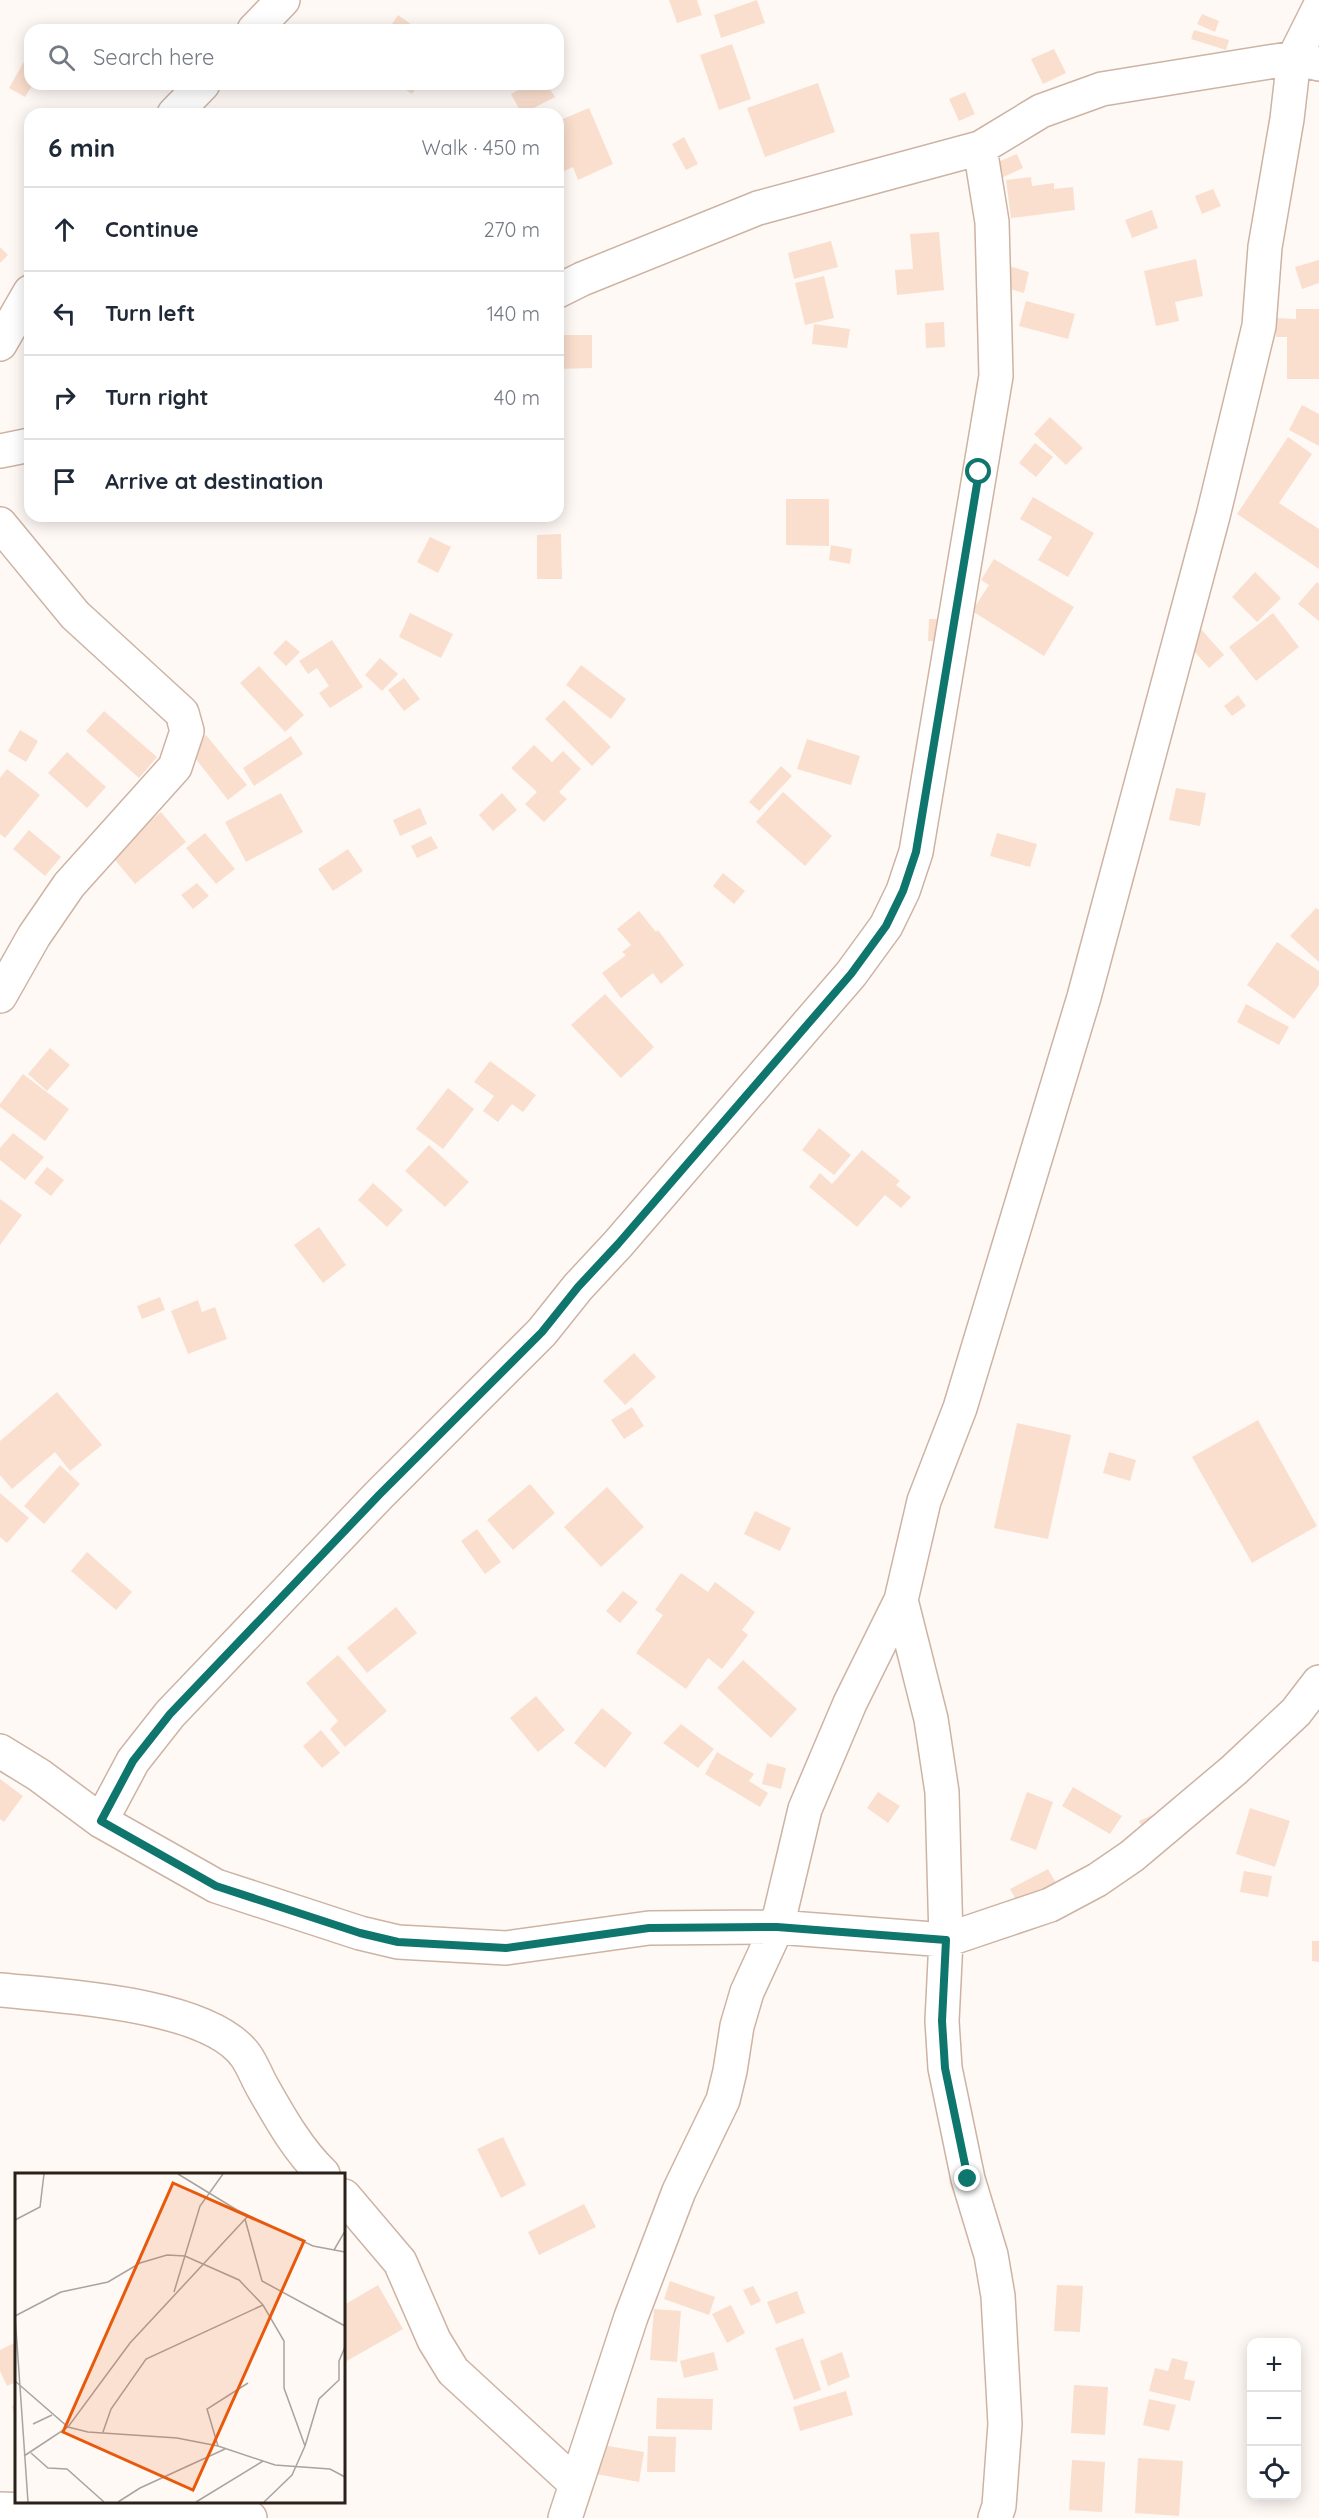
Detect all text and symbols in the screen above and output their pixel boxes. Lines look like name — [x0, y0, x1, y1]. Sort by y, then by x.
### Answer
search box — [24, 24, 564, 90]
icon: search — [45, 41, 78, 74]
text: Search here — [93, 43, 214, 71]
text: 6 min — [48, 131, 115, 164]
text: Walk · 450 m — [421, 135, 540, 160]
icon: ahead — [48, 213, 81, 246]
text: Continue — [105, 215, 199, 243]
text: 270 m — [483, 217, 540, 242]
icon: left — [48, 297, 81, 330]
text: Turn left — [105, 299, 195, 327]
text: 140 m — [487, 301, 540, 326]
icon: right — [48, 381, 81, 414]
text: Turn right — [105, 383, 209, 411]
text: 40 m — [494, 385, 540, 410]
route start — [965, 458, 991, 484]
icon: arrive — [48, 465, 81, 498]
text: Arrive at destination — [105, 467, 323, 495]
route end — [954, 2165, 980, 2191]
inset map — [15, 2173, 345, 2503]
map controls — [1247, 2338, 1301, 2500]
button: + — [1247, 2338, 1301, 2392]
button: − — [1247, 2392, 1301, 2446]
button: locate — [1247, 2446, 1301, 2500]

